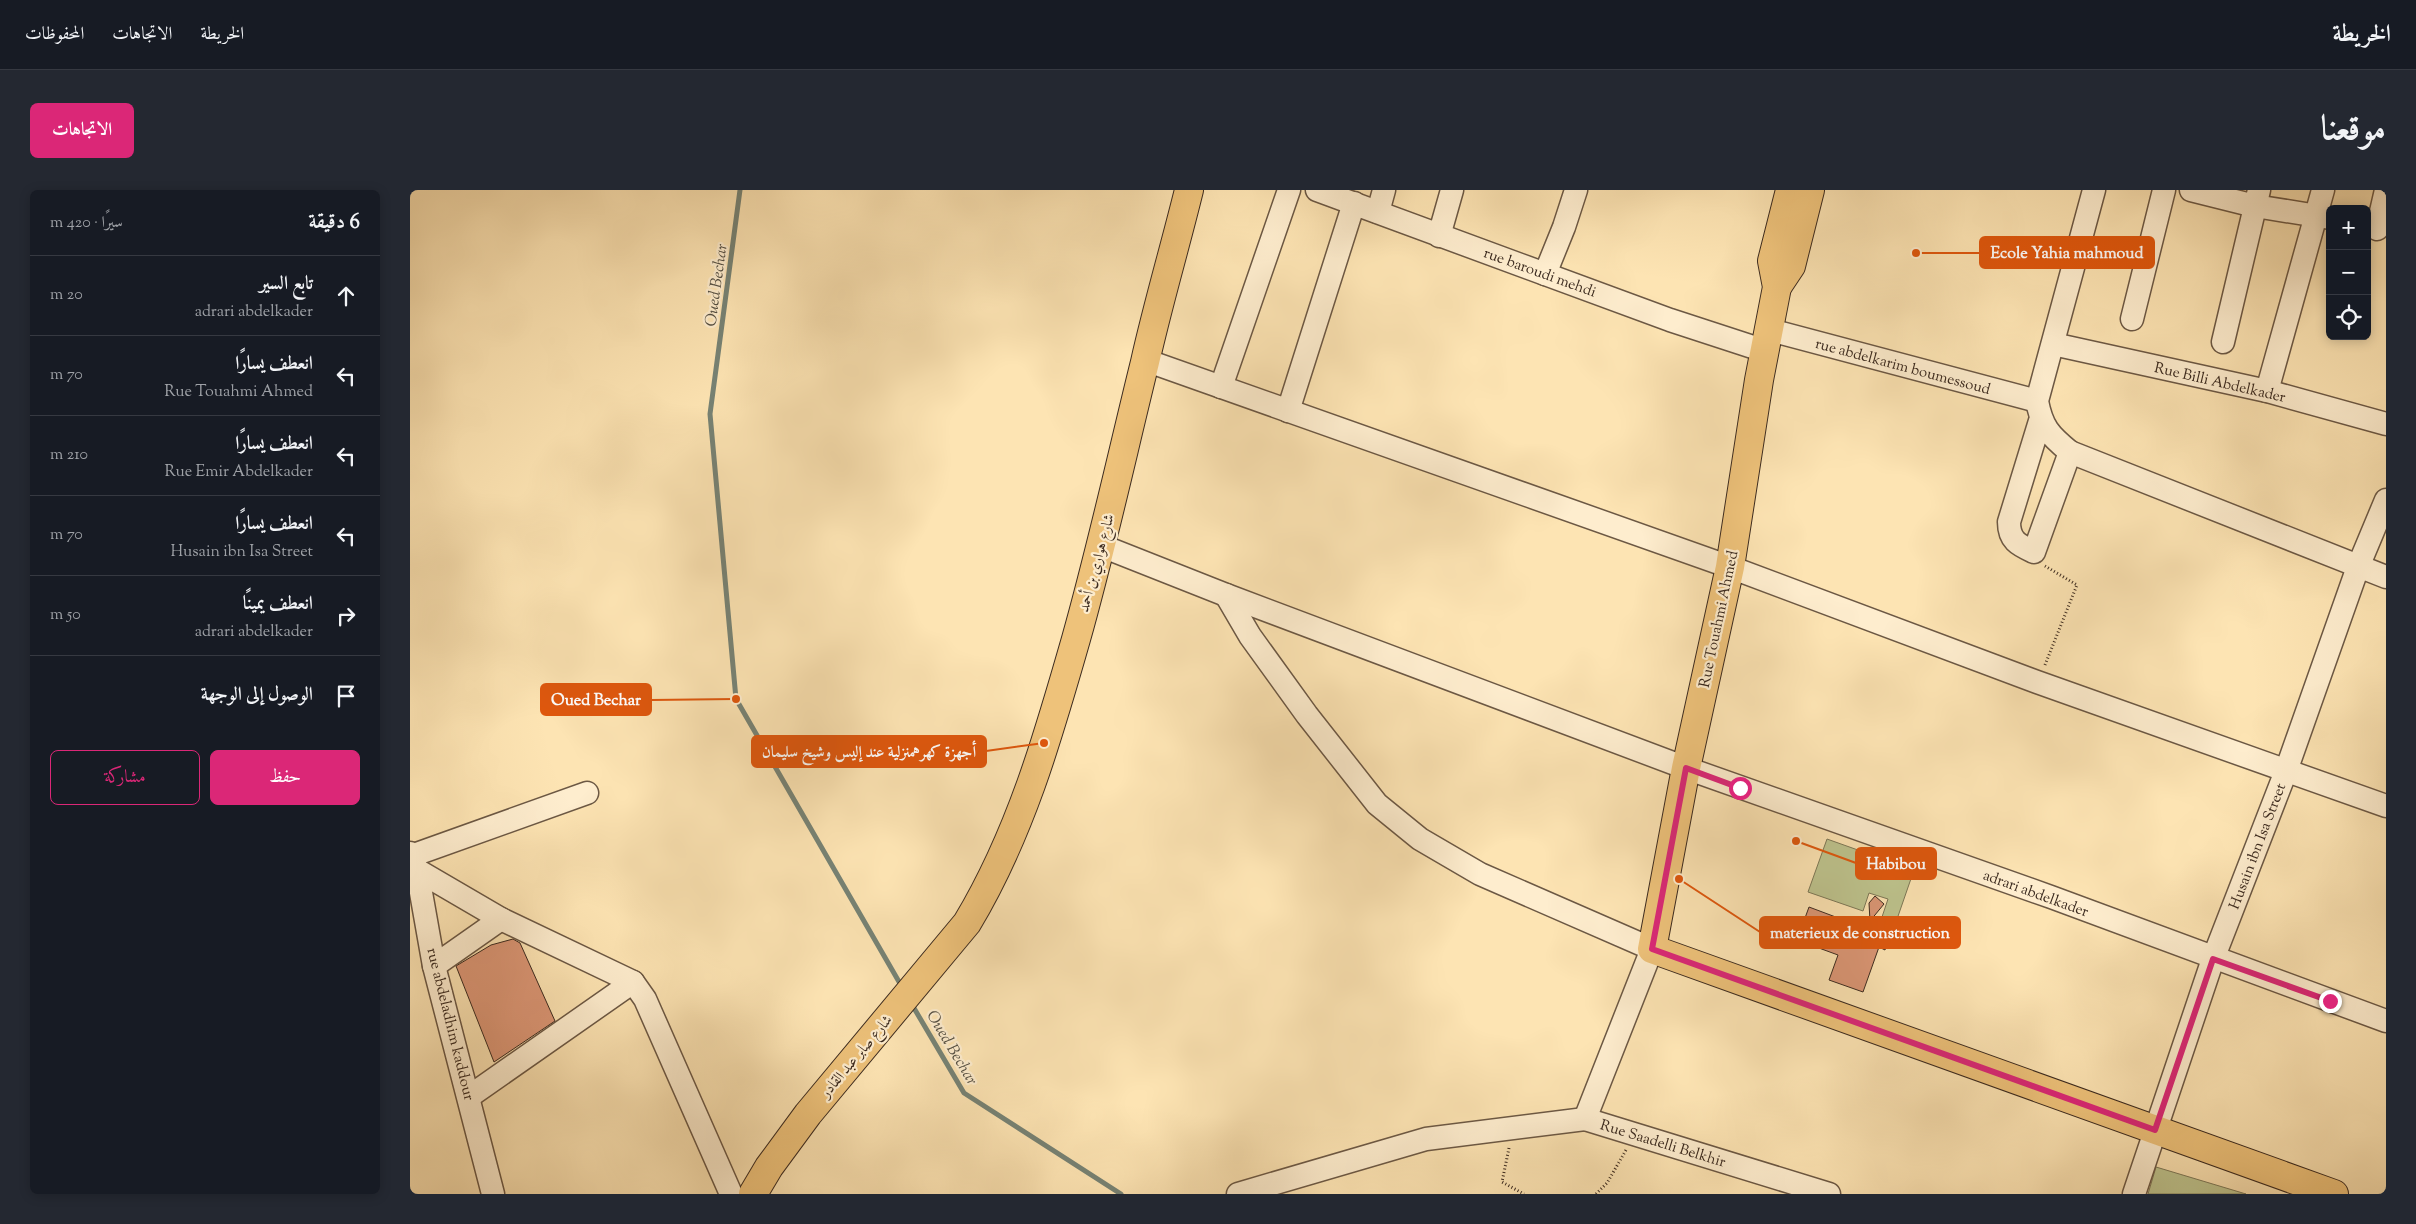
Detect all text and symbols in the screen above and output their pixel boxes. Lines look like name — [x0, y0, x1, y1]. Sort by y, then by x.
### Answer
text: الخريطة — [2333, 18, 2391, 52]
text: المحفوظات — [25, 22, 84, 48]
text: الاتجاهات — [112, 22, 172, 48]
text: الخريطة — [200, 22, 244, 48]
button: الاتجاهات — [30, 103, 134, 158]
text: موقعنا — [2321, 105, 2386, 156]
map controls — [2326, 205, 2371, 340]
button: + — [2326, 205, 2371, 250]
text: 6 دقيقة — [308, 208, 360, 238]
text: سيرًا · 420 m — [50, 212, 123, 235]
callout: Ecole Yahia mahmoud — [1980, 237, 2154, 268]
water label: Oued Bechar — [700, 242, 735, 328]
street label: rue baroudi mehdi — [1480, 243, 1599, 304]
text: Ecole Yahia mahmoud — [1990, 243, 2145, 266]
button: − — [2326, 250, 2371, 295]
text: تابع السير — [259, 271, 313, 298]
icon: ahead — [332, 282, 360, 310]
text: 20 m — [50, 284, 83, 307]
button: locate — [2326, 295, 2371, 340]
text: adrari abdelkader — [195, 301, 313, 324]
street label: rue abdelkarim boumessoud — [1813, 334, 1993, 401]
text: انعطف يسارًا — [235, 351, 313, 378]
street label: Rue Billi Abdelkader — [2152, 358, 2288, 409]
icon: left — [332, 362, 360, 390]
text: 70 m — [50, 364, 83, 387]
text: Rue Touahmi Ahmed — [164, 381, 313, 404]
text: انعطف يسارًا — [235, 431, 313, 458]
icon: left — [332, 442, 360, 470]
text: 210 m — [50, 444, 88, 467]
text: Rue Emir Abdelkader — [164, 461, 313, 484]
text: انعطف يسارًا — [235, 511, 313, 538]
street label: شارع هواري بن أحمد — [1072, 511, 1122, 615]
icon: left — [332, 522, 360, 550]
text: 70 m — [50, 524, 83, 547]
text: Husain ibn Isa Street — [170, 541, 313, 564]
street label: Rue Touahmi Ahmed — [1695, 548, 1744, 690]
text: انعطف يمينًا — [243, 591, 313, 618]
icon: right — [332, 602, 360, 630]
text: 50 m — [50, 604, 81, 627]
text: adrari abdelkader — [195, 621, 313, 644]
text: الوصول إلى الوجهة — [201, 682, 313, 709]
icon: arrive — [332, 682, 360, 710]
callout: Oued Bechar — [541, 684, 651, 715]
text: Oued Bechar — [551, 690, 642, 713]
callout: أجهزة كهرهمنزلية عند إليس وشيخ سليمان — [752, 736, 986, 767]
text: أجهزة كهرهمنزلية عند إليس وشيخ سليمان — [762, 740, 977, 766]
button: مشاركة — [50, 750, 200, 805]
button: حفظ — [210, 750, 360, 805]
route start — [1729, 777, 1752, 800]
street label: Husain ibn Isa Street — [2225, 780, 2292, 913]
callout: Habibou — [1856, 848, 1936, 879]
text: Habibou — [1866, 854, 1927, 877]
street label: adrari abdelkader — [1980, 866, 2091, 923]
callout: materieux de construction — [1760, 917, 1960, 948]
text: materieux de construction — [1770, 923, 1951, 946]
street label: rue abdeladhim kaddour — [420, 946, 479, 1103]
route end — [2319, 990, 2342, 1013]
water label: Oued Bechar — [920, 1007, 982, 1090]
street label: شارع صابر عبد القادر — [815, 1011, 899, 1105]
street label: Rue Saadelli Belkhir — [1597, 1115, 1728, 1174]

